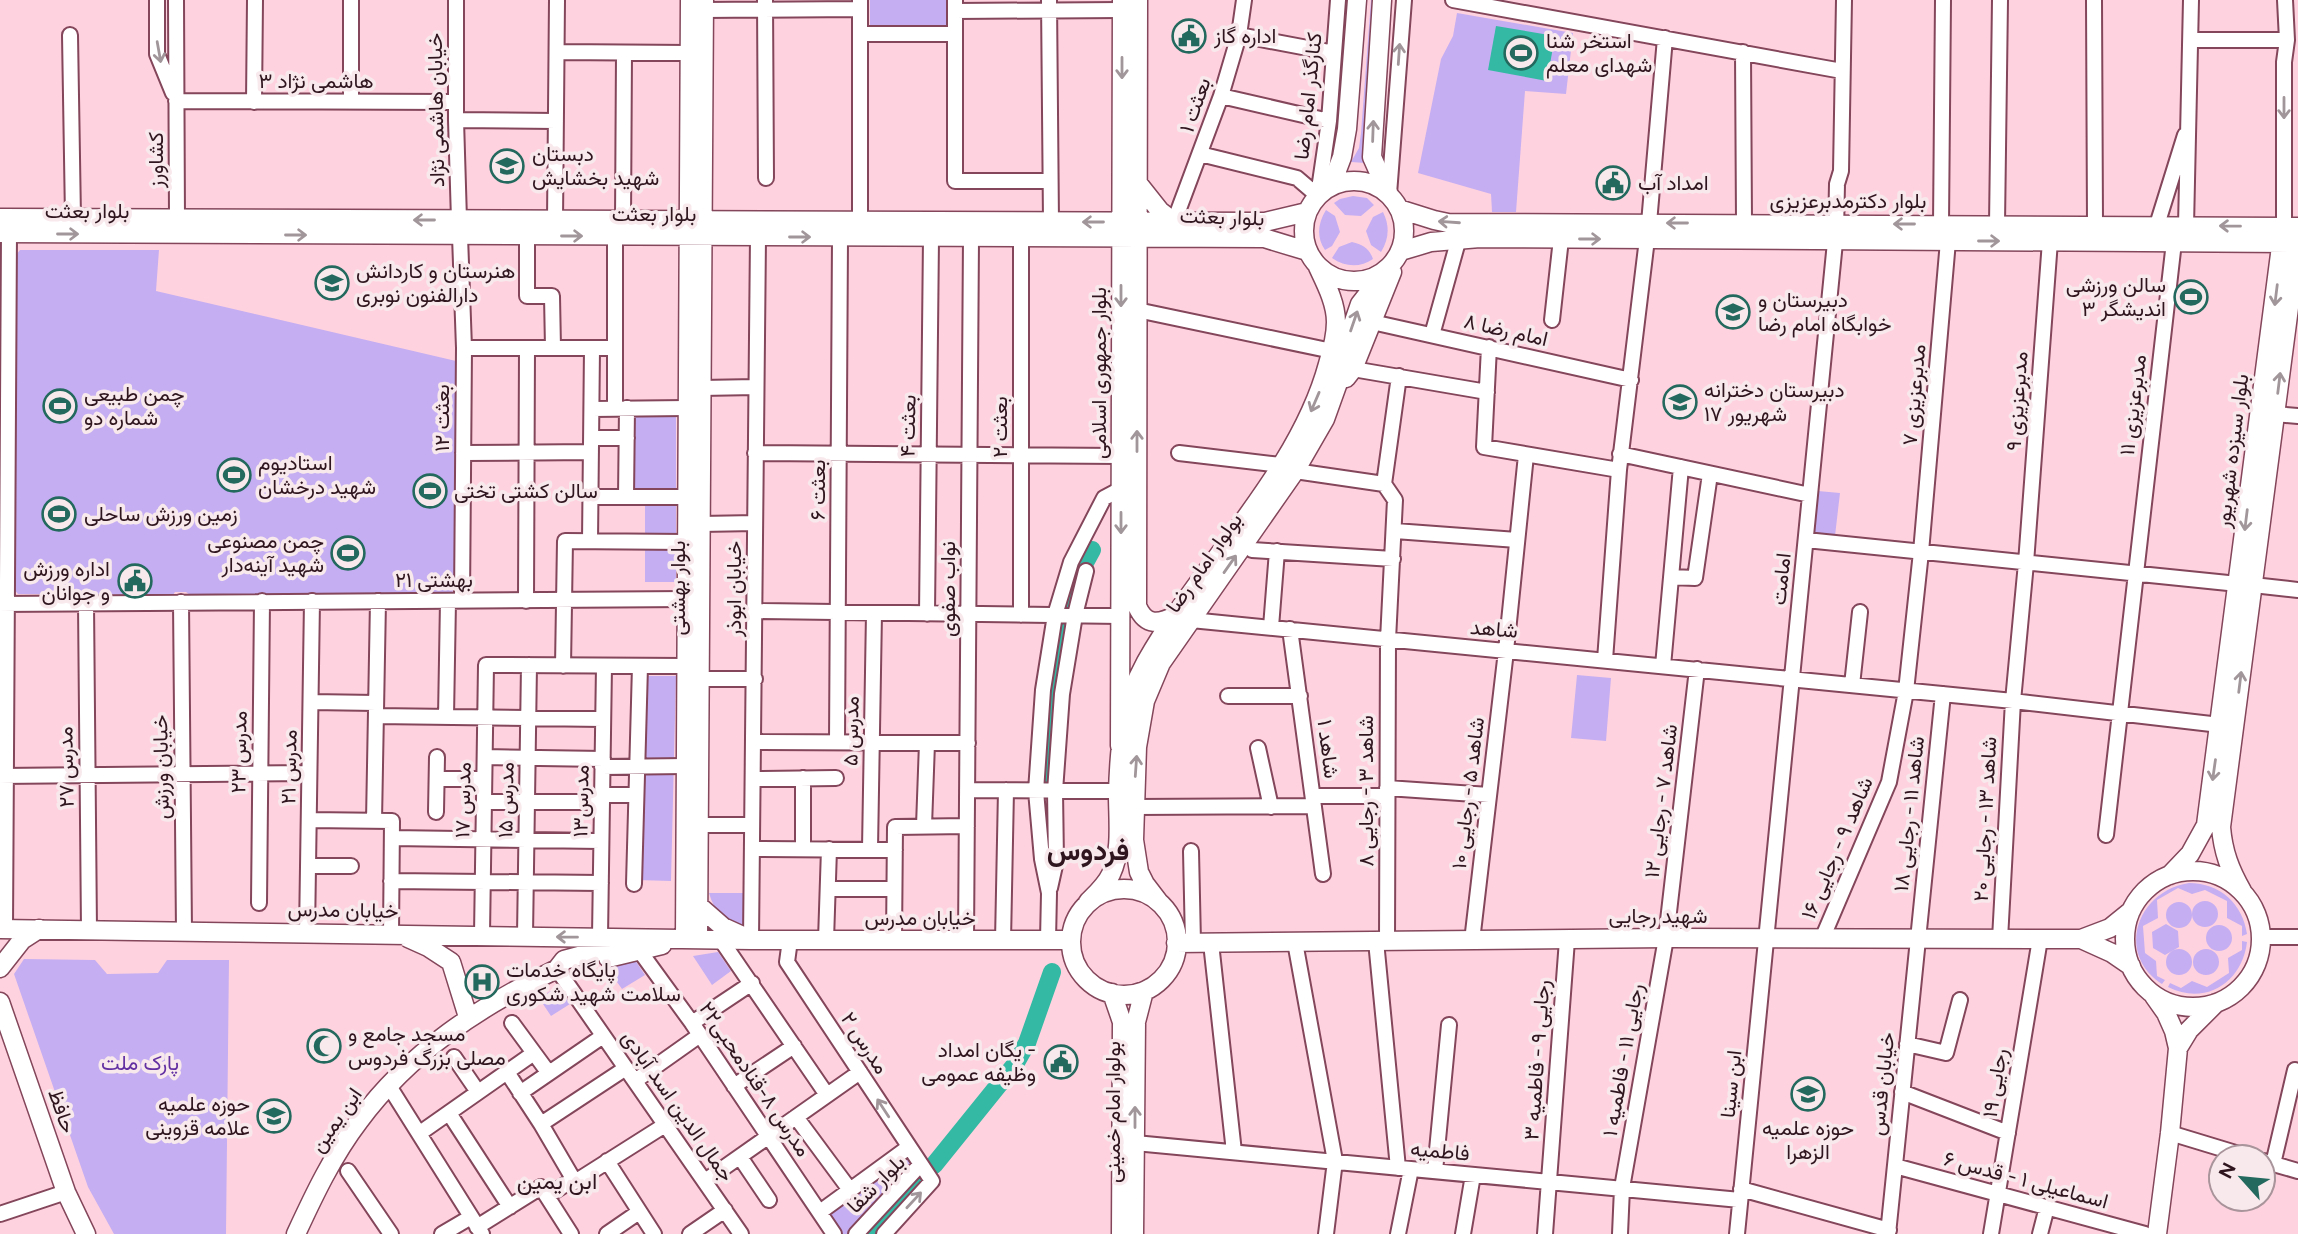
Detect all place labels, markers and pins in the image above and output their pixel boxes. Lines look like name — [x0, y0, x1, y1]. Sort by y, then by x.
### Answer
public building icon: اداره گاز — [1170, 17, 1208, 55]
place label: اداره گاز — [1213, 23, 1276, 49]
place label: استخر شنا شهدای معلم — [1546, 28, 1652, 79]
sports icon: استخر شنا شهدای معلم — [1502, 34, 1540, 72]
place label: دبستان شهید بخشایش — [532, 141, 659, 191]
school or university icon: دبستان شهید بخشایش — [488, 147, 526, 185]
public building icon: امداد آب — [1594, 164, 1632, 202]
place label: امداد آب — [1638, 170, 1709, 195]
place label: هنرستان و کاردانش دارالفنون نوبری — [356, 258, 515, 308]
school or university icon: هنرستان و کاردانش دارالفنون نوبری — [313, 264, 351, 302]
place label: سالن ورزشی اندیشگر ۳ — [2066, 272, 2166, 322]
sports icon: سالن ورزشی اندیشگر ۳ — [2172, 278, 2210, 316]
place label: دبیرستان و خوابگاه امام رضا — [1758, 287, 1892, 338]
school or university icon: دبیرستان و خوابگاه امام رضا — [1714, 293, 1752, 331]
place label: دبیرستان دخترانه ۱۷ شهریور — [1704, 377, 1845, 427]
place label: چمن طبیعی شماره دو — [84, 381, 185, 431]
school or university icon: دبیرستان دخترانه ۱۷ شهریور — [1661, 383, 1699, 421]
sports icon: چمن طبیعی شماره دو — [41, 387, 79, 425]
place label: استادیوم شهید درخشان — [258, 450, 376, 500]
sports icon: استادیوم شهید درخشان — [215, 456, 253, 494]
sports icon: سالن کشتی تختی — [411, 472, 449, 510]
place label: سالن کشتی تختی — [454, 478, 598, 503]
sports icon: زمین ورزش ساحلی — [40, 495, 78, 533]
place label: زمین ورزش ساحلی — [84, 501, 238, 527]
place label: چمن مصنوعی شهید آینه‌دار — [207, 528, 324, 578]
sports icon: چمن مصنوعی شهید آینه‌دار — [329, 534, 367, 572]
place label: اداره ورزش و جوانان — [23, 556, 110, 606]
public building icon: اداره ورزش و جوانان — [116, 562, 154, 600]
place label: پایگاه خدمات سلامت شهید شکوری — [506, 957, 681, 1007]
hospital icon: پایگاه خدمات سلامت شهید شکوری — [463, 963, 501, 1001]
place label: مسجد جامع و مصلی بزرگ فردوس — [348, 1021, 506, 1071]
mosque icon: مسجد جامع و مصلی بزرگ فردوس — [305, 1027, 343, 1065]
place label: یگان امداد - وظیفه عمومی — [921, 1037, 1036, 1087]
public building icon: یگان امداد - وظیفه عمومی — [1042, 1043, 1080, 1081]
school or university icon: حوزه علمیه الزهرا — [1789, 1075, 1827, 1113]
place label: حوزه علمیه علامه قزوینی — [145, 1091, 250, 1141]
school or university icon: حوزه علمیه علامه قزوینی — [255, 1097, 293, 1135]
place label: حوزه علمیه الزهرا — [1762, 1115, 1854, 1165]

